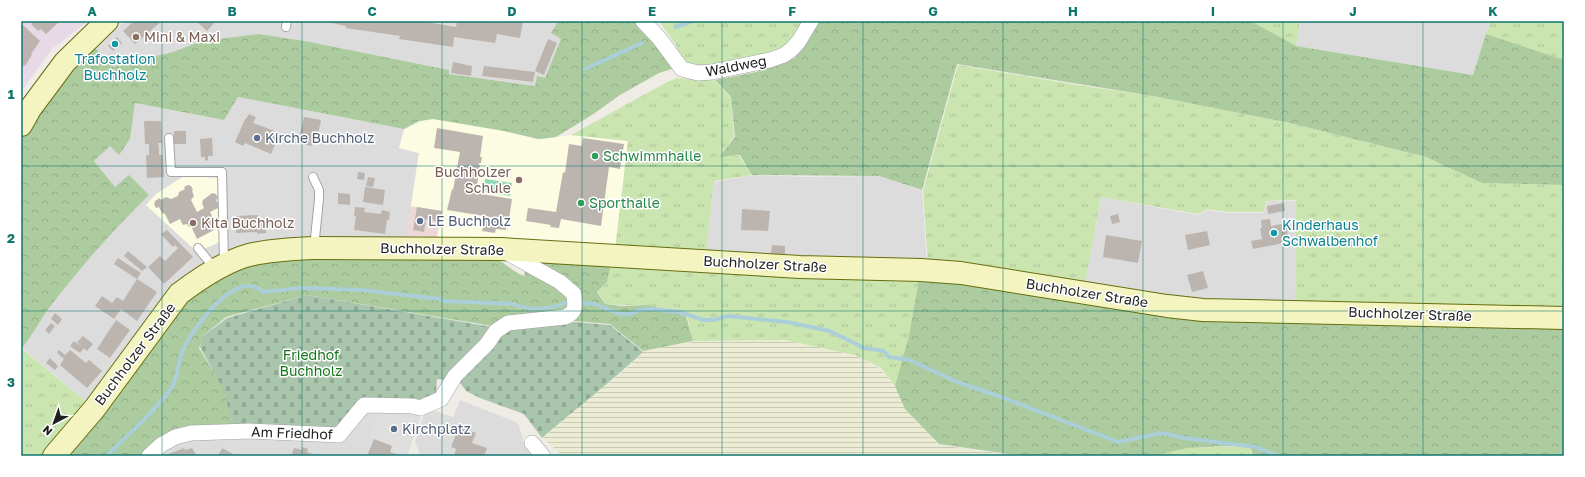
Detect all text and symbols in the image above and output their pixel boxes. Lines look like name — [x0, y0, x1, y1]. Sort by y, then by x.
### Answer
text: A — [87, 3, 97, 19]
text: B — [227, 3, 237, 19]
text: C — [367, 3, 377, 19]
text: D — [507, 3, 517, 19]
text: E — [648, 3, 656, 19]
text: F — [788, 3, 796, 19]
text: G — [928, 3, 938, 19]
text: H — [1068, 3, 1078, 19]
text: I — [1211, 3, 1215, 19]
text: J — [1349, 3, 1357, 19]
text: K — [1488, 3, 1498, 19]
place label: Mini & Maxi — [144, 28, 220, 45]
marker: Mini & Maxi — [131, 32, 141, 42]
marker: Trafostation Buchholz — [110, 39, 120, 49]
place label: Trafostation Buchholz — [74, 50, 156, 83]
street label: Waldweg — [704, 51, 768, 80]
text: 1 — [8, 86, 15, 102]
place label: Kirche Buchholz — [265, 129, 374, 146]
marker: Kirche Buchholz — [252, 133, 262, 143]
place label: Schwimmhalle — [603, 147, 701, 164]
marker: Schwimmhalle — [590, 151, 600, 161]
place label: Buchholzer Schule — [435, 163, 512, 196]
marker: Buchholzer Schule — [514, 175, 524, 185]
place label: Sporthalle — [589, 194, 660, 211]
marker: Sporthalle — [576, 198, 586, 208]
place label: LE Buchholz — [428, 212, 511, 229]
place label: Kita Buchholz — [201, 214, 294, 231]
marker: LE Buchholz — [415, 216, 425, 226]
place label: Kinderhaus Schwalbenhof — [1282, 216, 1378, 249]
marker: Kita Buchholz — [188, 218, 198, 228]
marker: Kinderhaus Schwalbenhof — [1269, 228, 1279, 238]
text: 2 — [7, 230, 15, 246]
street label: Buchholzer Straße — [380, 239, 504, 258]
street label: Buchholzer Straße — [703, 252, 827, 275]
street label: Buchholzer Straße — [1025, 274, 1149, 311]
street label: Buchholzer Straße — [91, 299, 179, 408]
street label: Buchholzer Straße — [1348, 303, 1472, 324]
park label: Friedhof Buchholz — [280, 346, 342, 379]
text: 3 — [7, 374, 15, 390]
north arrow — [34, 403, 74, 443]
place label: Kirchplatz — [402, 420, 471, 437]
text: N — [40, 423, 55, 439]
street label: Am Friedhof — [251, 423, 333, 442]
marker: Kirchplatz — [389, 424, 399, 434]

